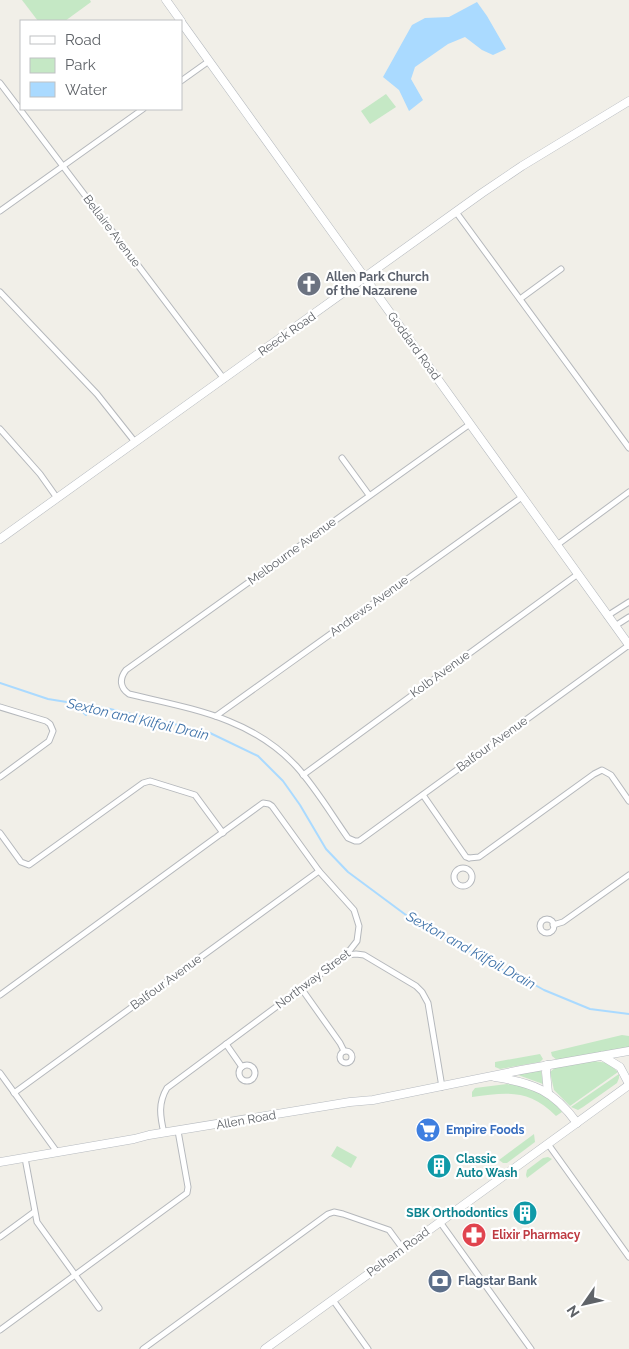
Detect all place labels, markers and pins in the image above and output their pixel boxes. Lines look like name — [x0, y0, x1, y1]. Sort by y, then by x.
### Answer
place label: Allen Park Church of the Nazarene — [326, 270, 429, 298]
church icon: Allen Park Church of the Nazarene — [296, 271, 322, 297]
supermarket icon: Empire Foods — [415, 1117, 441, 1143]
place label: Empire Foods — [446, 1123, 524, 1137]
place label: Classic Auto Wash — [456, 1152, 518, 1180]
building icon: Classic Auto Wash — [426, 1153, 452, 1179]
building icon: SBK Orthodontics — [512, 1200, 538, 1226]
place label: SBK Orthodontics — [406, 1206, 508, 1220]
pharmacy icon: Elixir Pharmacy — [461, 1222, 487, 1248]
place label: Elixir Pharmacy — [492, 1228, 581, 1242]
bank icon: Flagstar Bank — [427, 1268, 453, 1294]
place label: Flagstar Bank — [458, 1274, 537, 1288]

